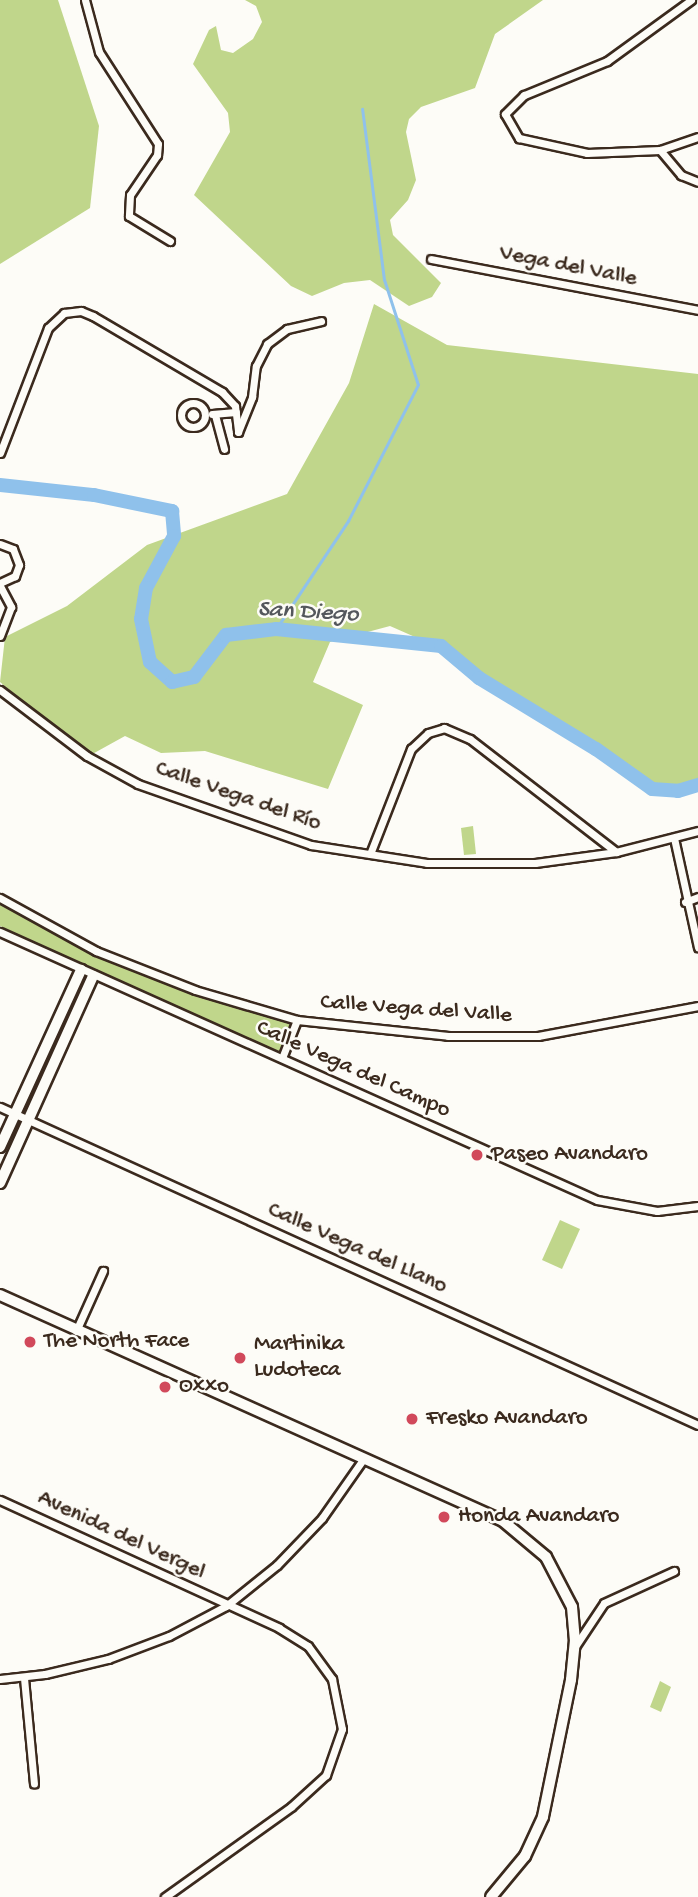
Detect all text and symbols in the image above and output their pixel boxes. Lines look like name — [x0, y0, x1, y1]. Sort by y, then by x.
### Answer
street label: Vega del Valle — [497, 240, 639, 294]
water label: San Diego — [257, 596, 359, 630]
street label: Calle Vega del Río — [151, 756, 325, 838]
street label: Calle Vega del Valle — [319, 990, 513, 1030]
street label: Calle Vega del Campo — [252, 1015, 454, 1125]
place label: Paseo Avandaro — [491, 1141, 648, 1169]
marker: Paseo Avandaro — [469, 1147, 485, 1163]
street label: Calle Vega del Llano — [263, 1197, 451, 1301]
place label: The North Face — [44, 1328, 189, 1356]
place label: Martinika Ludoteca — [254, 1331, 344, 1385]
marker: The North Face — [22, 1334, 38, 1350]
marker: Martinika Ludoteca — [232, 1350, 248, 1366]
place label: Oxxo — [179, 1373, 229, 1401]
marker: Oxxo — [157, 1379, 173, 1395]
place label: Fresko Avandaro — [426, 1405, 588, 1433]
marker: Fresko Avandaro — [404, 1411, 420, 1427]
street label: Avenida del Vergel — [33, 1485, 209, 1587]
place label: Honda Avandaro — [458, 1503, 619, 1531]
marker: Honda Avandaro — [436, 1509, 452, 1525]

